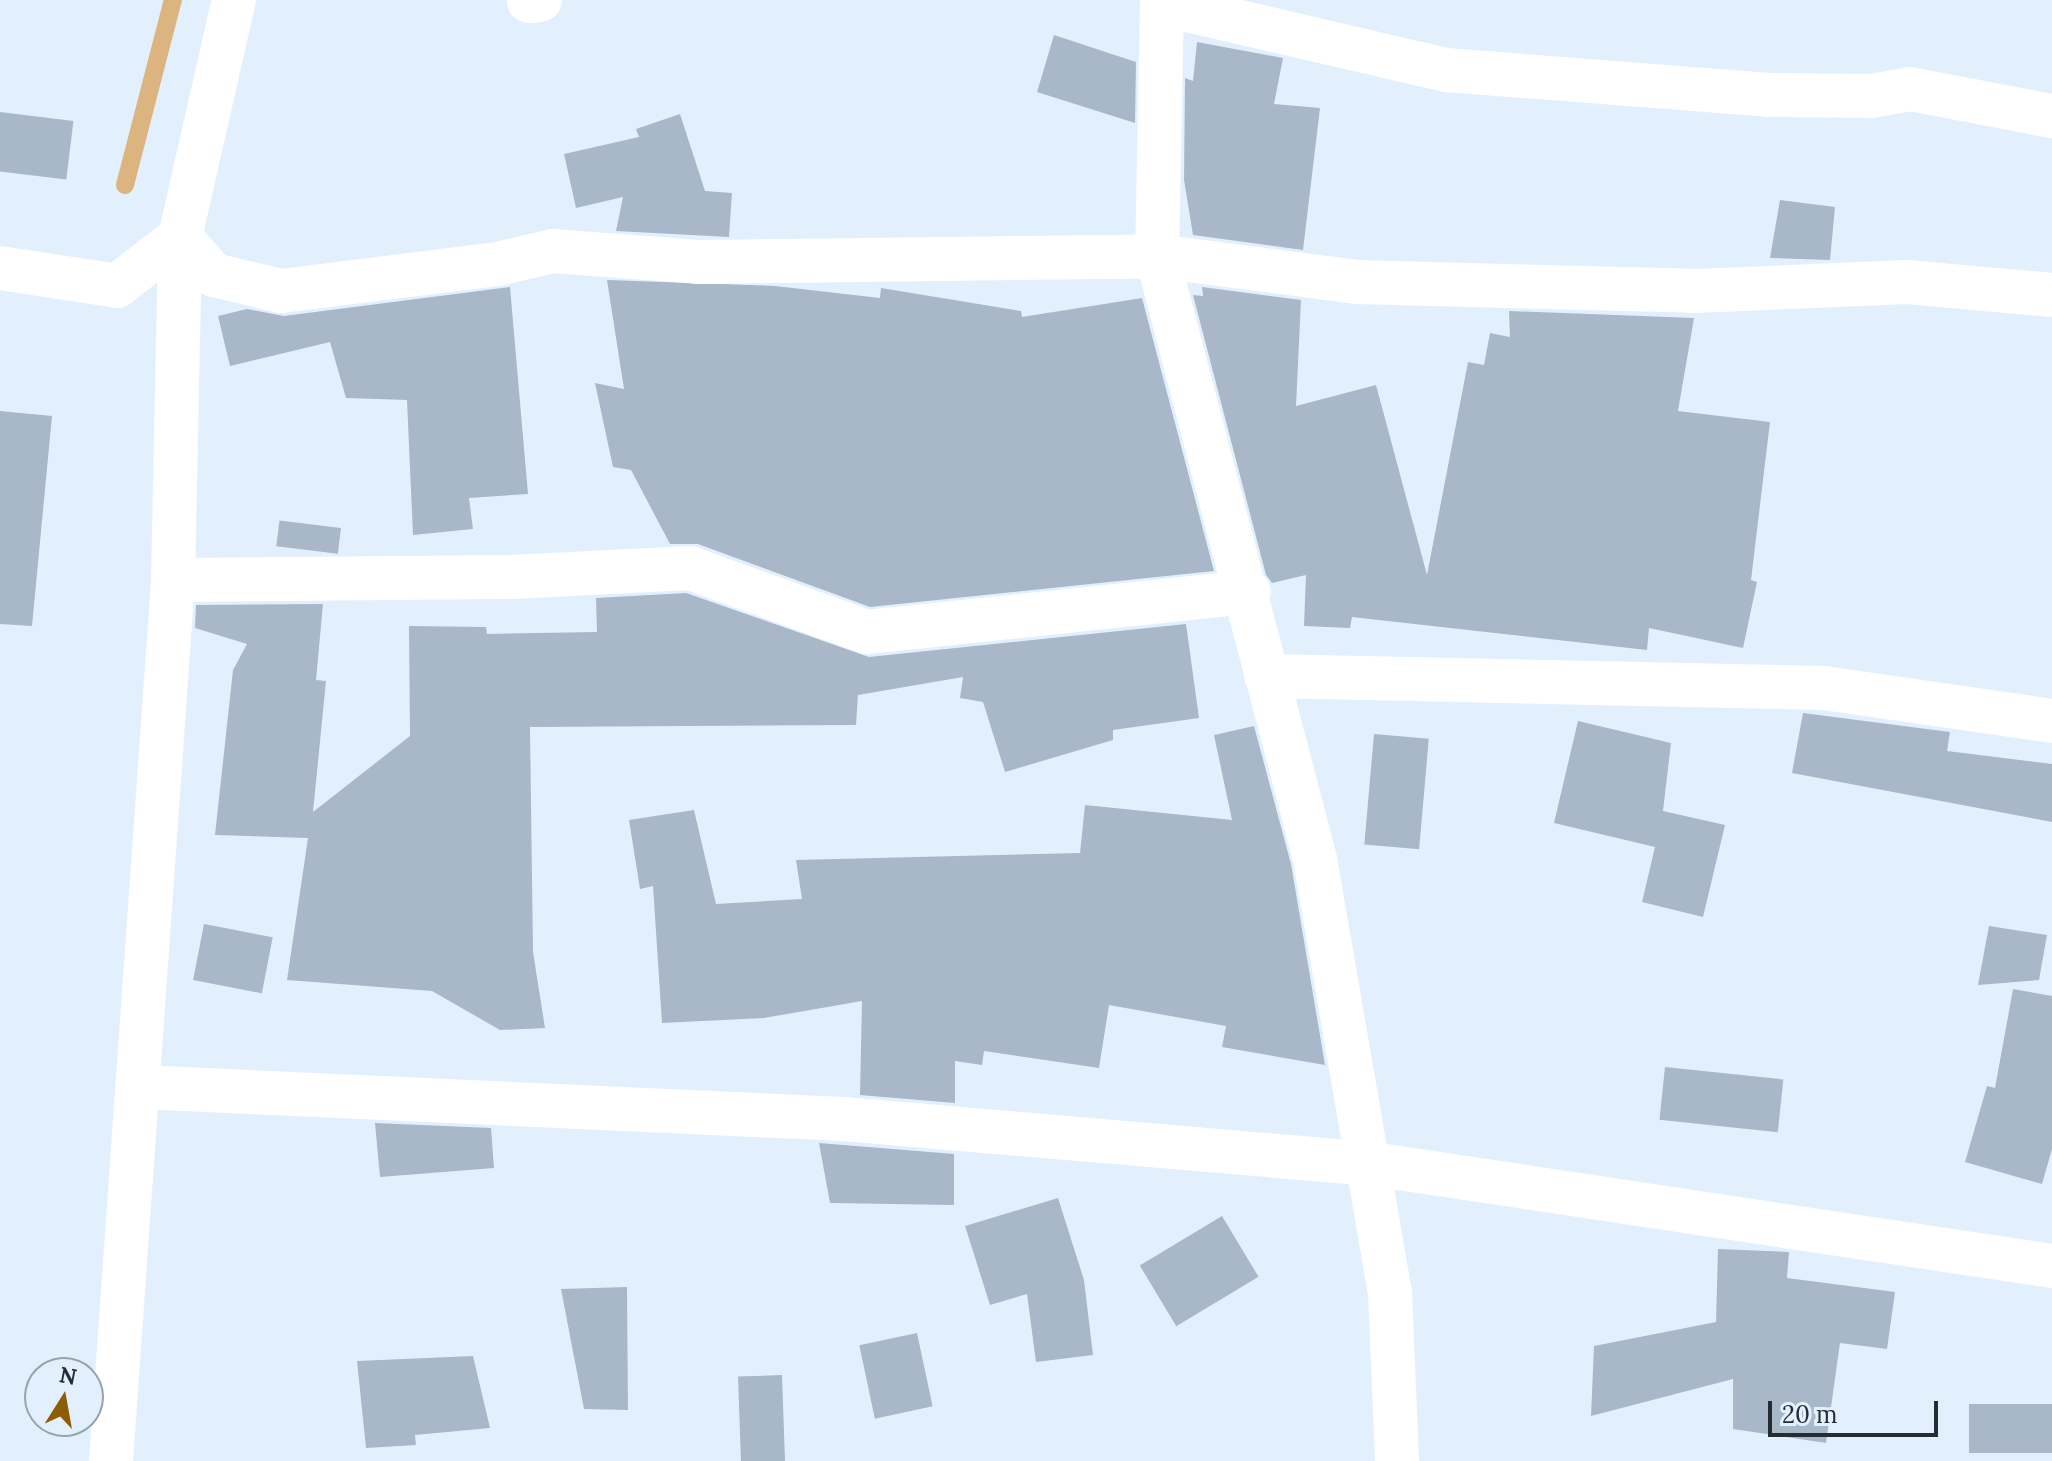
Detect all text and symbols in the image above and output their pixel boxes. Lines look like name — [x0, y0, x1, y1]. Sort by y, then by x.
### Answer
north arrow — [24, 1357, 104, 1437]
text: N — [57, 1360, 79, 1391]
scale bar — [1772, 1385, 1942, 1435]
text: 20 m — [1782, 1399, 1838, 1430]

